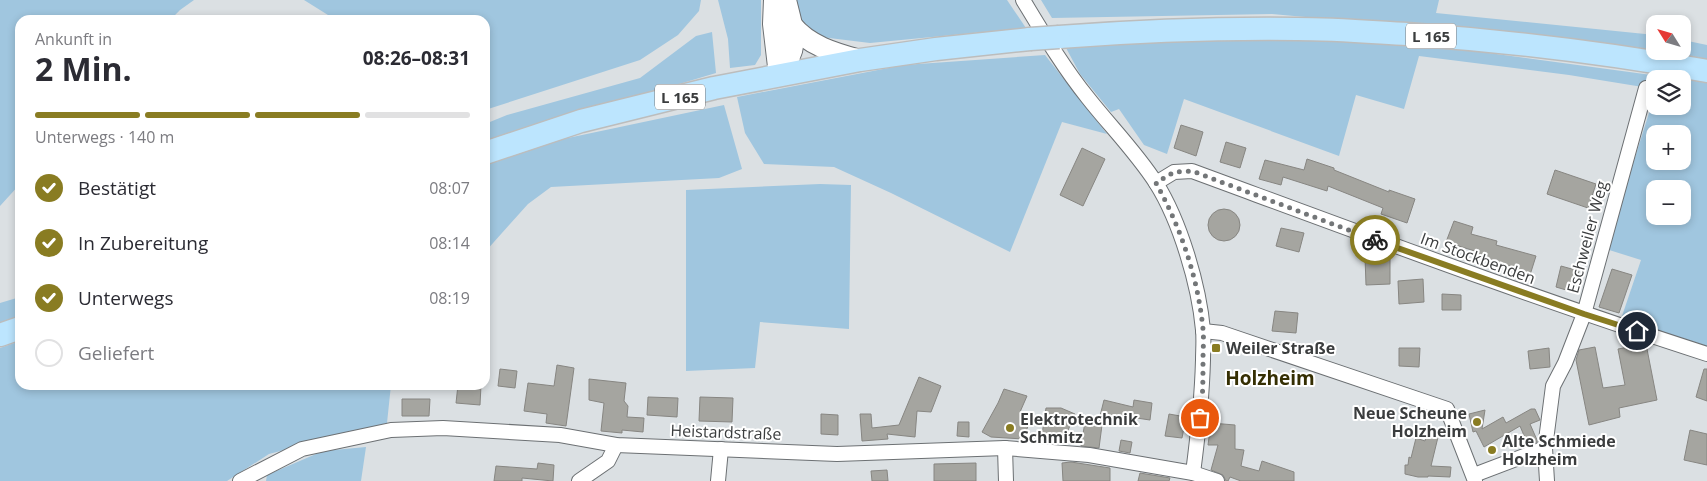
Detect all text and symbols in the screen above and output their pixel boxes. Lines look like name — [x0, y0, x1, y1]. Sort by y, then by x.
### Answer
north arrow — [1646, 15, 1691, 60]
map controls — [1646, 15, 1691, 225]
road number: L 165 — [1406, 24, 1456, 48]
text: Ankunft in — [35, 28, 112, 50]
text: 08:26–08:31 — [363, 45, 470, 71]
text: 2 Min. — [35, 47, 132, 90]
button: layers — [1646, 70, 1691, 115]
road number: L 165 — [655, 84, 705, 110]
button: + — [1646, 125, 1691, 170]
text: Unterwegs · 140 m — [35, 126, 174, 148]
icon: check — [35, 174, 63, 202]
text: Bestätigt — [78, 175, 156, 201]
text: 08:07 — [429, 177, 470, 199]
street label: Eschweiler Weg — [1561, 178, 1613, 296]
button: − — [1646, 180, 1691, 225]
courier — [1350, 215, 1400, 265]
icon: bike — [1361, 226, 1389, 254]
street label: Im Stockbenden — [1417, 227, 1539, 289]
icon: check — [35, 229, 63, 257]
text: In Zubereitung — [78, 230, 208, 256]
text: 08:14 — [429, 232, 470, 254]
icon: check — [35, 284, 63, 312]
text: Unterwegs — [78, 285, 173, 311]
text: 08:19 — [429, 287, 470, 309]
pin — [1616, 310, 1658, 352]
icon: home — [1623, 317, 1651, 345]
place label: Weiler Straße — [1226, 337, 1335, 359]
text: Geliefert — [78, 340, 154, 366]
marker: Weiler Straße — [1210, 342, 1222, 354]
district label: Holzheim — [1225, 365, 1315, 391]
pin — [1179, 397, 1221, 439]
place label: Neue Scheune Holzheim — [1353, 402, 1467, 442]
icon: bag — [1186, 404, 1214, 432]
place label: Elektrotechnik Schmitz — [1020, 408, 1138, 448]
marker: Neue Scheune Holzheim — [1471, 416, 1483, 428]
street label: Heistardstraße — [670, 419, 782, 445]
marker: Elektrotechnik Schmitz — [1004, 422, 1016, 434]
place label: Alte Schmiede Holzheim — [1502, 430, 1616, 470]
marker: Alte Schmiede Holzheim — [1486, 444, 1498, 456]

